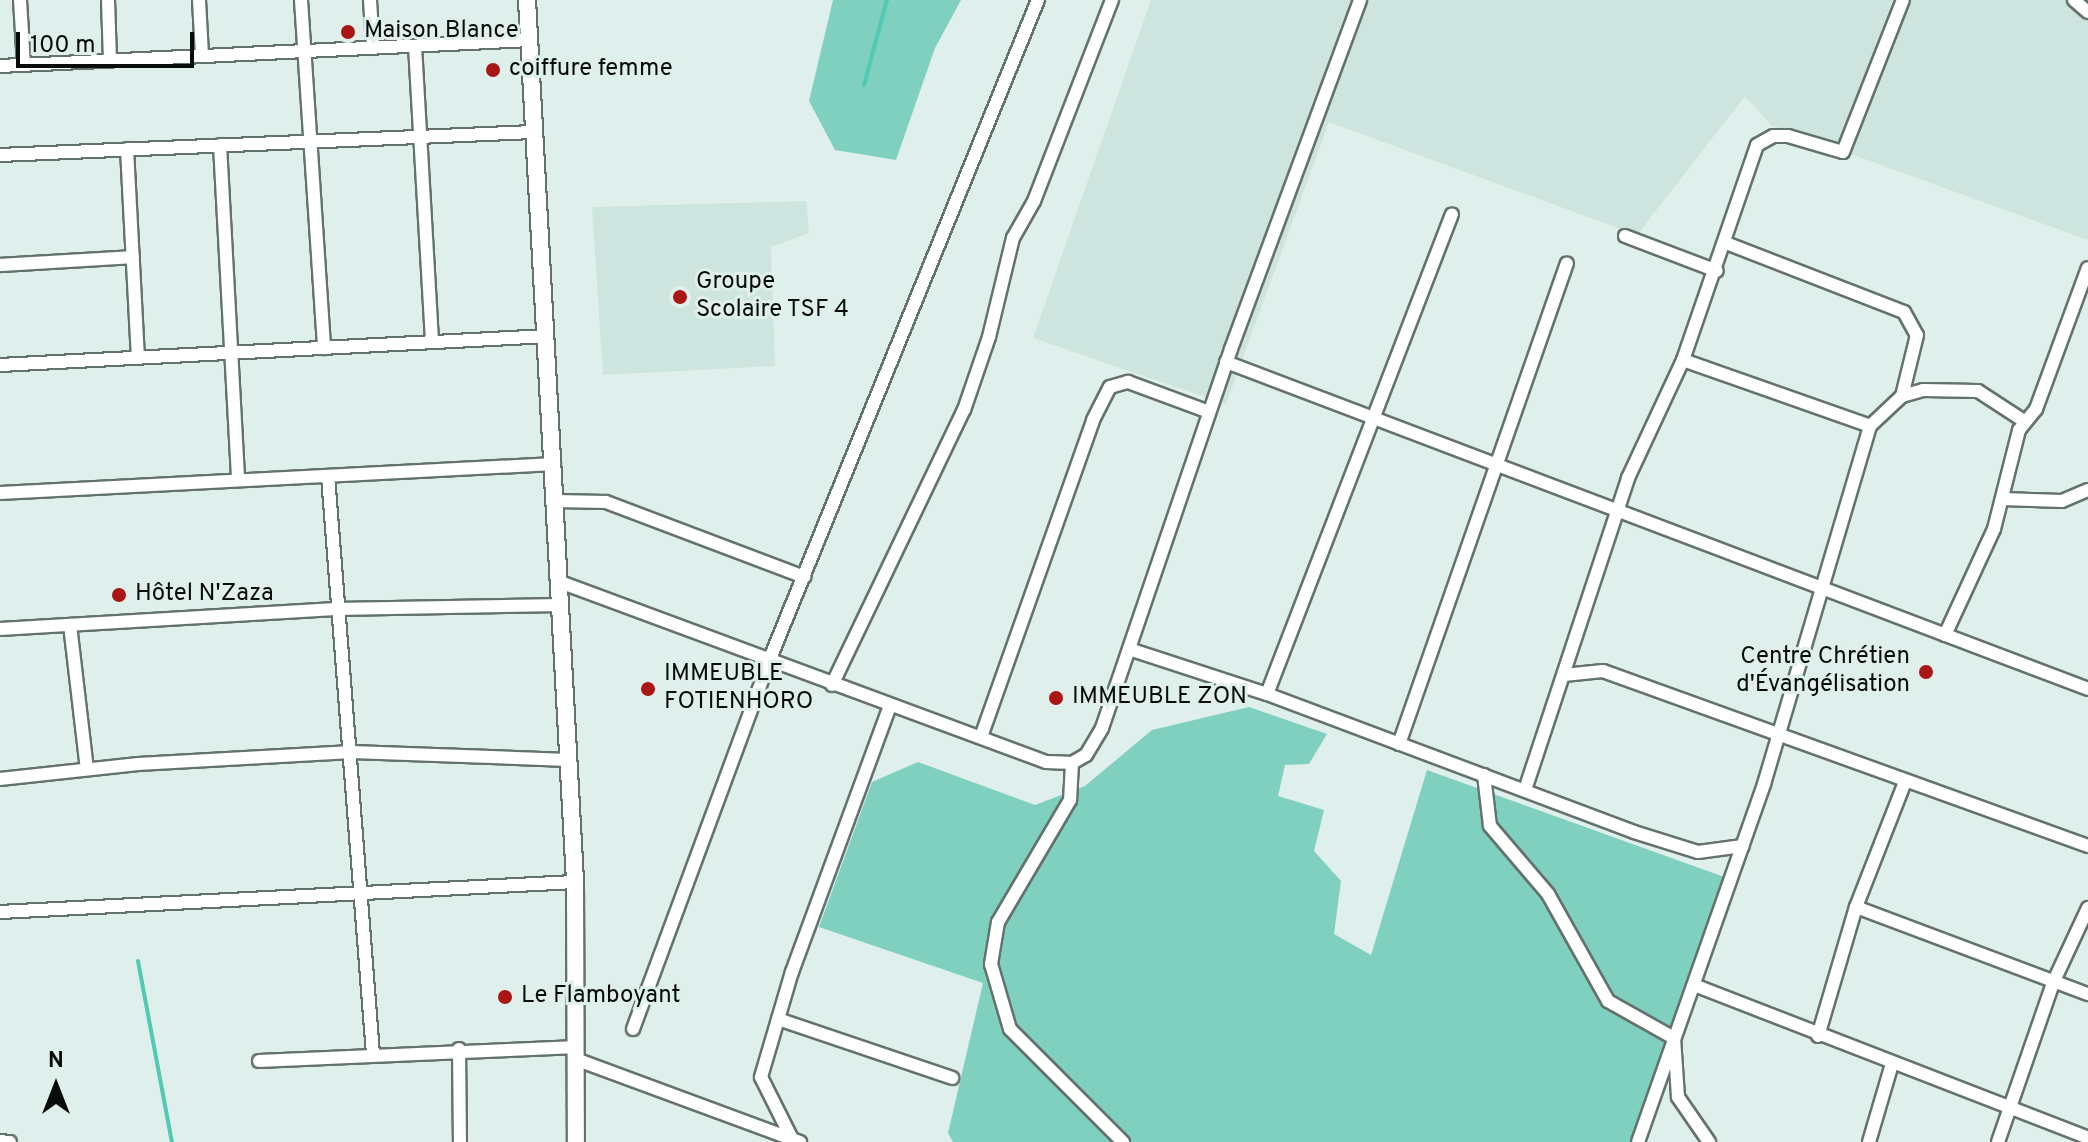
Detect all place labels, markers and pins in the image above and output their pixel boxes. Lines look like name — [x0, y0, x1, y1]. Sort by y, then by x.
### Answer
place label: Maison Blance — [364, 18, 519, 46]
marker: Maison Blance — [339, 23, 357, 41]
place label: coiffure femme — [509, 56, 673, 84]
marker: coiffure femme — [484, 61, 502, 79]
place label: Groupe Scolaire TSF 4 — [696, 269, 850, 325]
marker: Groupe Scolaire TSF 4 — [671, 288, 689, 306]
place label: Hôtel N'Zaza — [135, 581, 274, 609]
marker: Hôtel N'Zaza — [110, 586, 128, 604]
place label: Centre Chrétien d'Évangélisation — [1736, 644, 1910, 700]
place label: IMMEUBLE FOTIENHORO — [664, 661, 813, 717]
marker: Centre Chrétien d'Évangélisation — [1917, 663, 1935, 681]
marker: IMMEUBLE FOTIENHORO — [639, 680, 657, 698]
place label: IMMEUBLE ZON — [1072, 684, 1247, 712]
marker: IMMEUBLE ZON — [1047, 689, 1065, 707]
place label: Le Flamboyant — [521, 983, 681, 1011]
marker: Le Flamboyant — [496, 988, 514, 1006]

